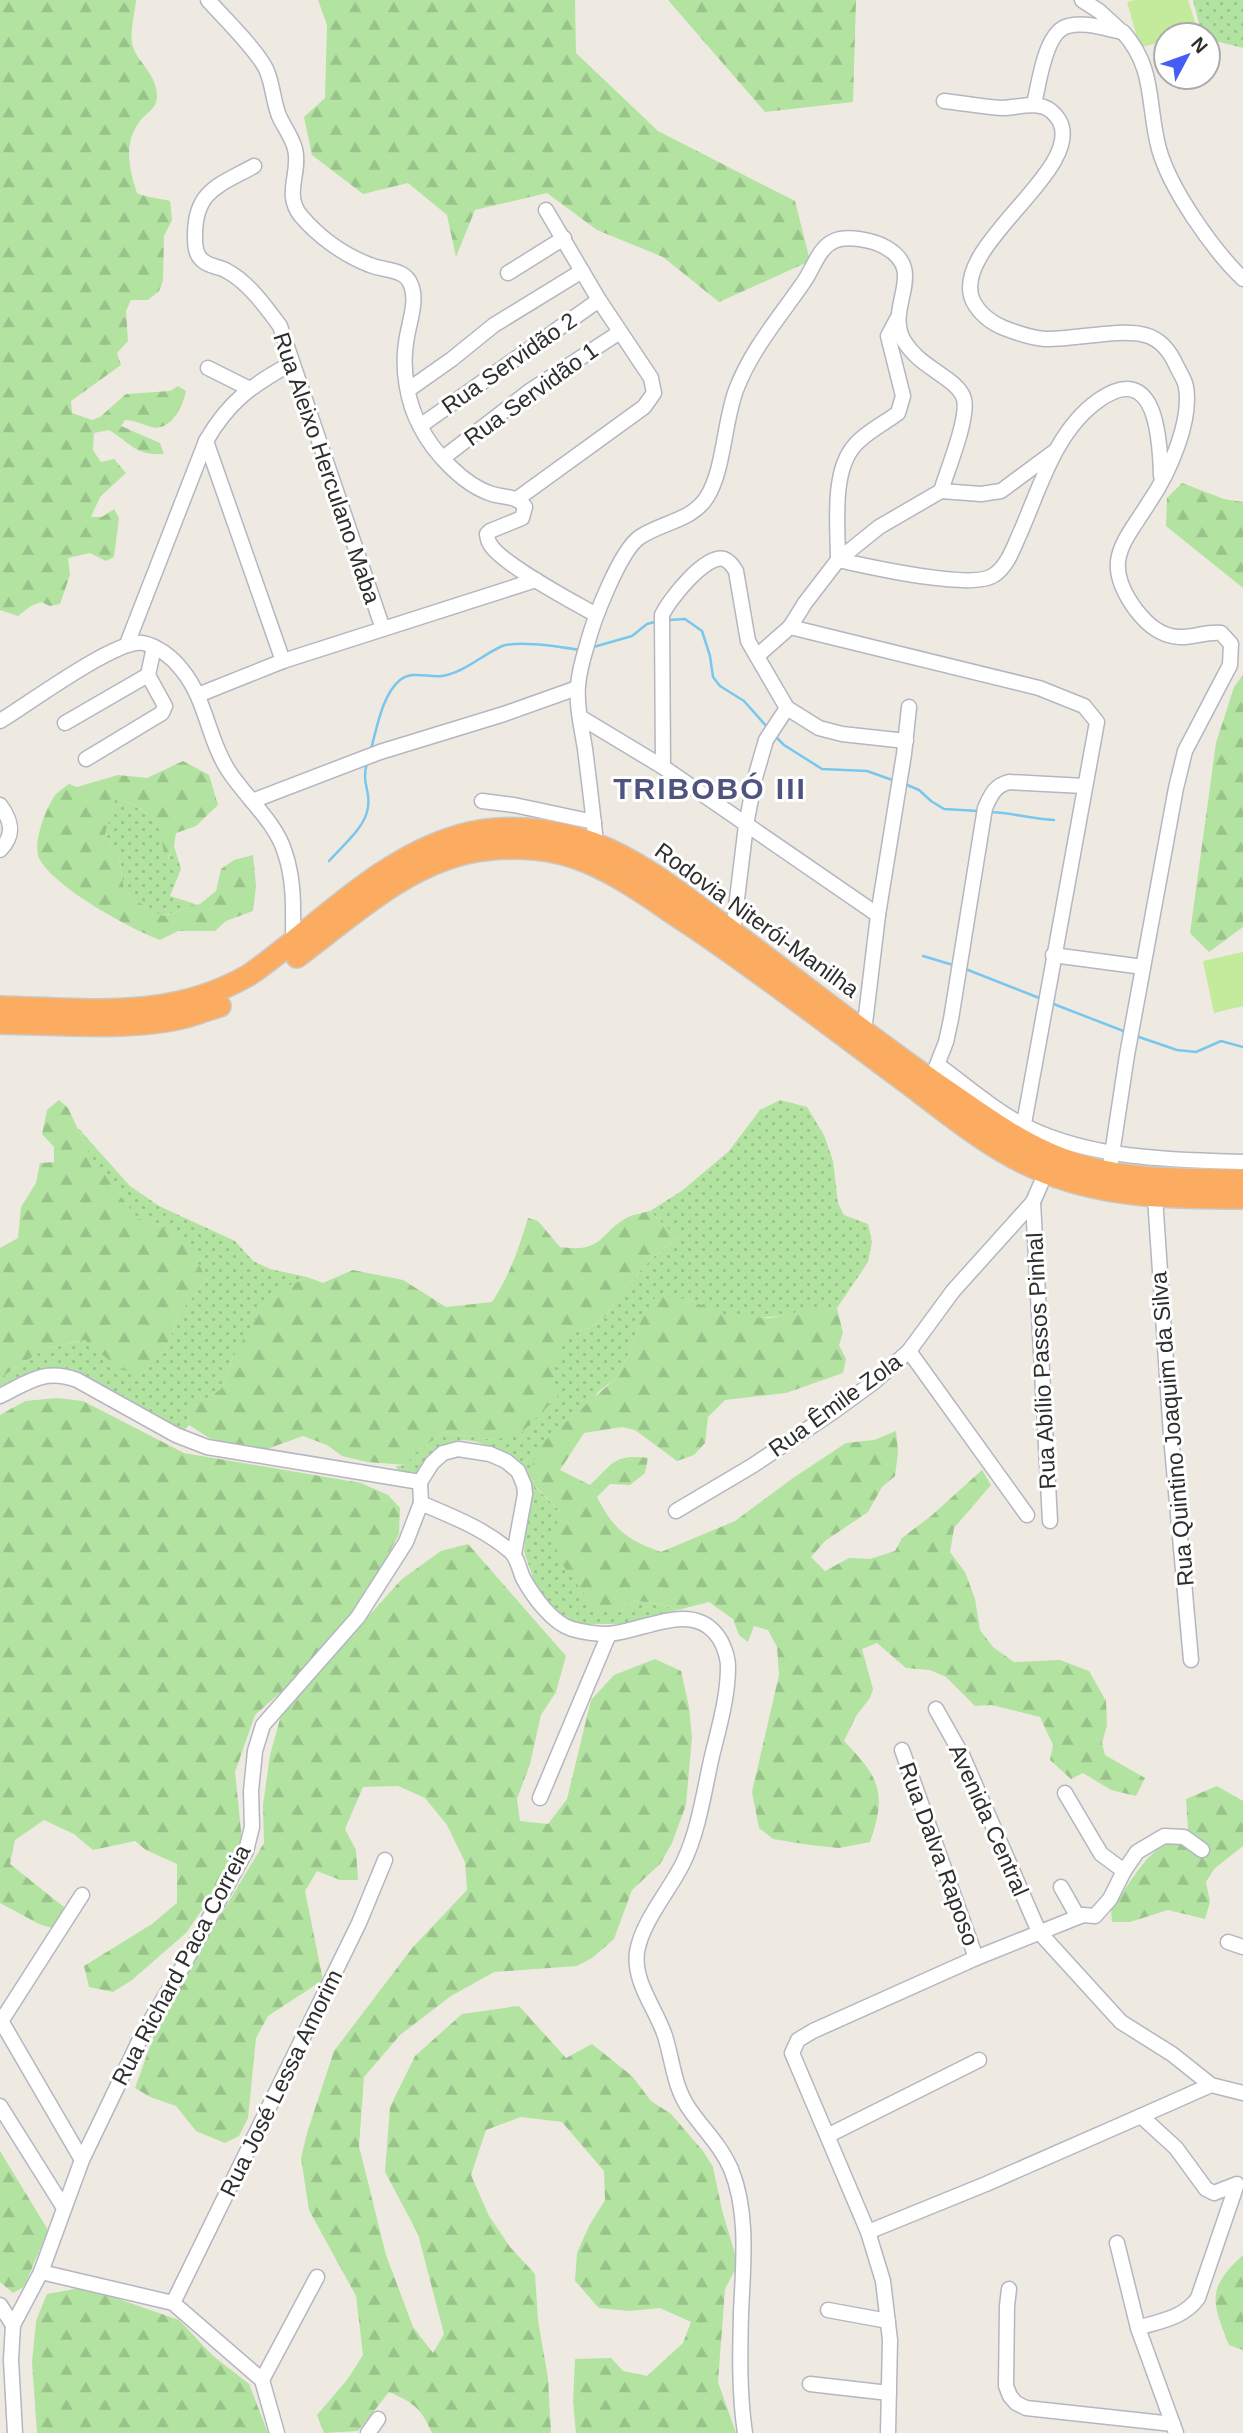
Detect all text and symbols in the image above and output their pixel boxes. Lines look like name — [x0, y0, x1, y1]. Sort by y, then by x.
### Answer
north arrow — [1152, 21, 1222, 91]
text: N — [1187, 33, 1212, 57]
street label: Rua Servidão 2 — [437, 307, 581, 419]
street label: Rua Aleixo Herculano Maba — [268, 329, 386, 607]
street label: Rua Servidão 1 — [459, 337, 603, 451]
district label: TRIBOBÓ III — [613, 772, 807, 805]
street label: Rodovia Niterói-Manilha — [650, 837, 864, 1003]
street label: Rua Abílio Passos Pinhal — [1021, 1232, 1061, 1490]
street label: Rua Quintino Joaquim da Silva — [1145, 1270, 1199, 1587]
street label: Rua Êmile Zola — [764, 1348, 906, 1462]
street label: Avenida Central — [944, 1740, 1034, 1900]
street label: Rua Dalva Raposo — [894, 1759, 984, 1949]
street label: Rua Richard Paca Correia — [107, 1840, 256, 2090]
street label: Rua José Lessa Amorim — [215, 1965, 347, 2201]

